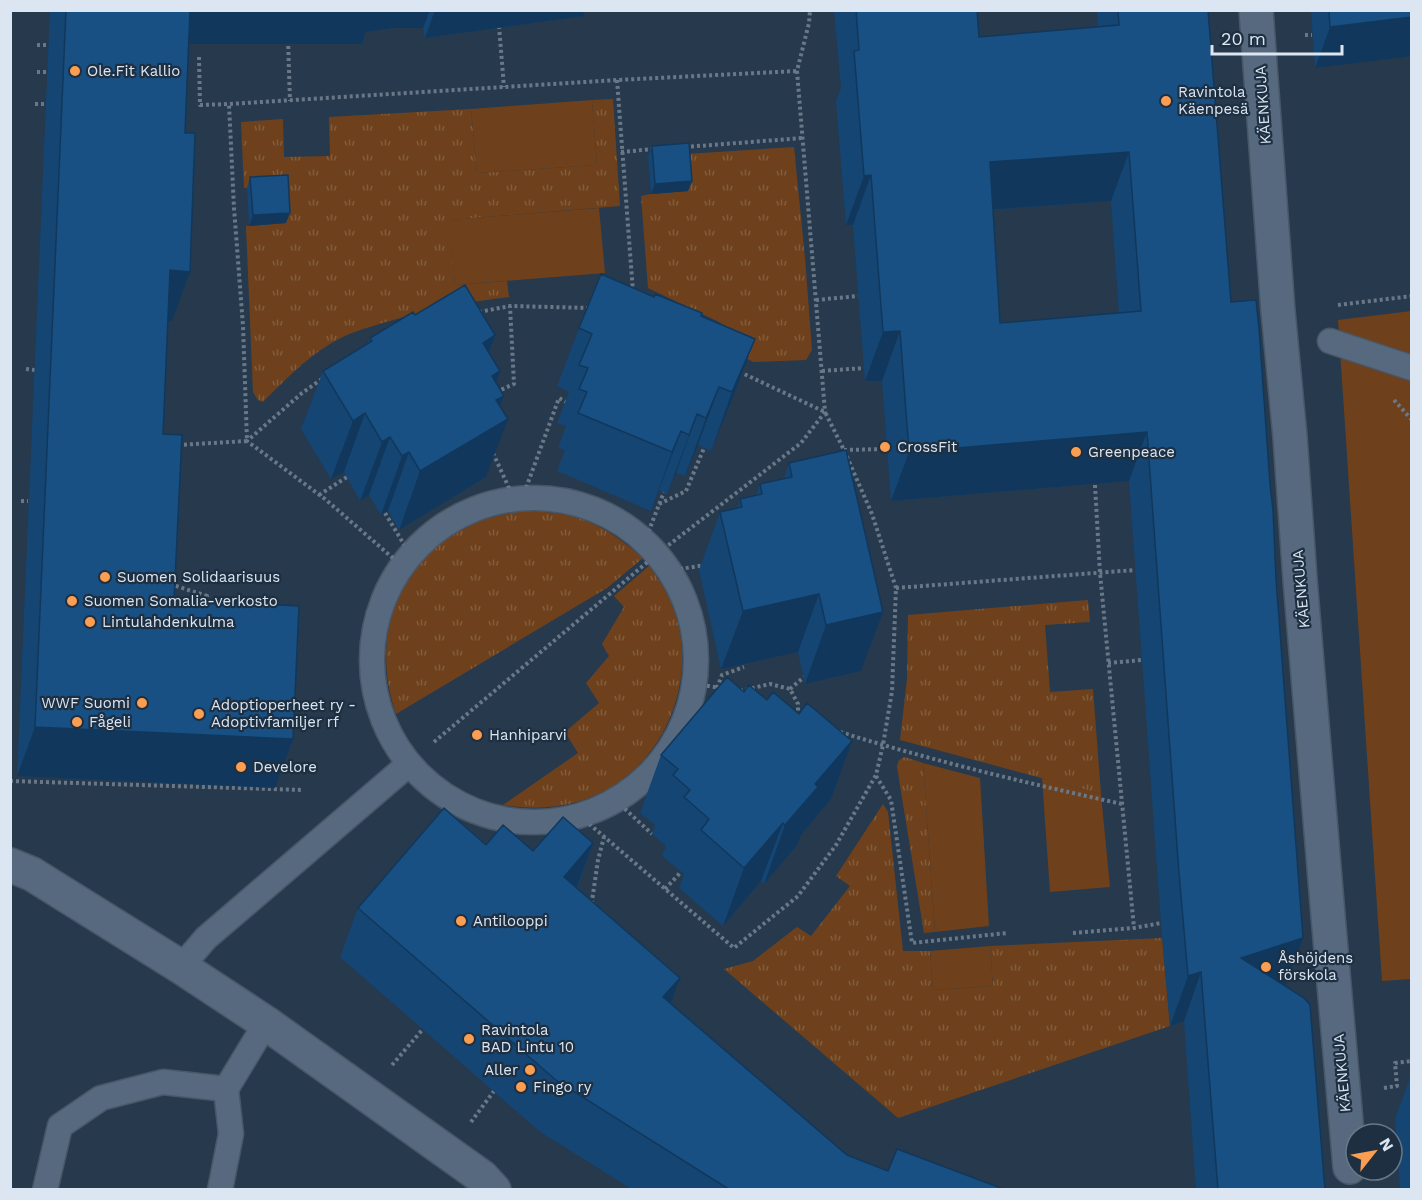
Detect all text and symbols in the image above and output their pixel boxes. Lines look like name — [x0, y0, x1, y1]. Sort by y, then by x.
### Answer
scale bar — [1212, 18, 1342, 56]
text: 20 m — [1221, 28, 1266, 49]
place label: Ole.Fit Kallio — [87, 62, 180, 80]
marker: Ole.Fit Kallio — [68, 64, 82, 78]
street label: KÄENKUJA — [1251, 65, 1275, 145]
place label: Ravintola Käenpesä — [1178, 83, 1249, 118]
marker: Ravintola Käenpesä — [1159, 94, 1173, 108]
place label: CrossFit — [897, 438, 958, 456]
marker: CrossFit — [878, 440, 892, 454]
place label: Greenpeace — [1088, 443, 1175, 461]
marker: Greenpeace — [1069, 445, 1083, 459]
street label: KÄENKUJA — [1289, 549, 1313, 629]
place label: Suomen Solidaarisuus — [117, 568, 280, 586]
marker: Suomen Solidaarisuus — [98, 570, 112, 584]
place label: Suomen Somalia-verkosto — [84, 592, 278, 610]
marker: Suomen Somalia-verkosto — [65, 594, 79, 608]
place label: Lintulahdenkulma — [102, 613, 235, 631]
marker: Lintulahdenkulma — [83, 615, 97, 629]
place label: WWF Suomi — [41, 694, 130, 712]
marker: WWF Suomi — [135, 696, 149, 710]
place label: Adoptioperheet ry - Adoptivfamiljer rf — [211, 696, 356, 731]
marker: Adoptioperheet ry - Adoptivfamiljer rf — [192, 707, 206, 721]
place label: Fågeli — [89, 713, 131, 731]
marker: Fågeli — [70, 715, 84, 729]
place label: Hanhiparvi — [489, 726, 567, 744]
marker: Hanhiparvi — [470, 728, 484, 742]
place label: Develore — [253, 758, 317, 776]
marker: Develore — [234, 760, 248, 774]
place label: Antilooppi — [473, 912, 548, 930]
marker: Antilooppi — [454, 914, 468, 928]
place label: Åshöjdens förskola — [1278, 949, 1353, 984]
marker: Åshöjdens förskola — [1259, 960, 1273, 974]
place label: Ravintola BAD Lintu 10 — [481, 1021, 574, 1056]
marker: Ravintola BAD Lintu 10 — [462, 1032, 476, 1046]
street label: KÄENKUJA — [1330, 1033, 1354, 1113]
place label: Aller — [484, 1061, 518, 1079]
marker: Aller — [523, 1063, 537, 1077]
place label: Fingo ry — [533, 1078, 592, 1096]
marker: Fingo ry — [514, 1080, 528, 1094]
north arrow — [1344, 1122, 1404, 1182]
text: N — [1375, 1135, 1398, 1155]

